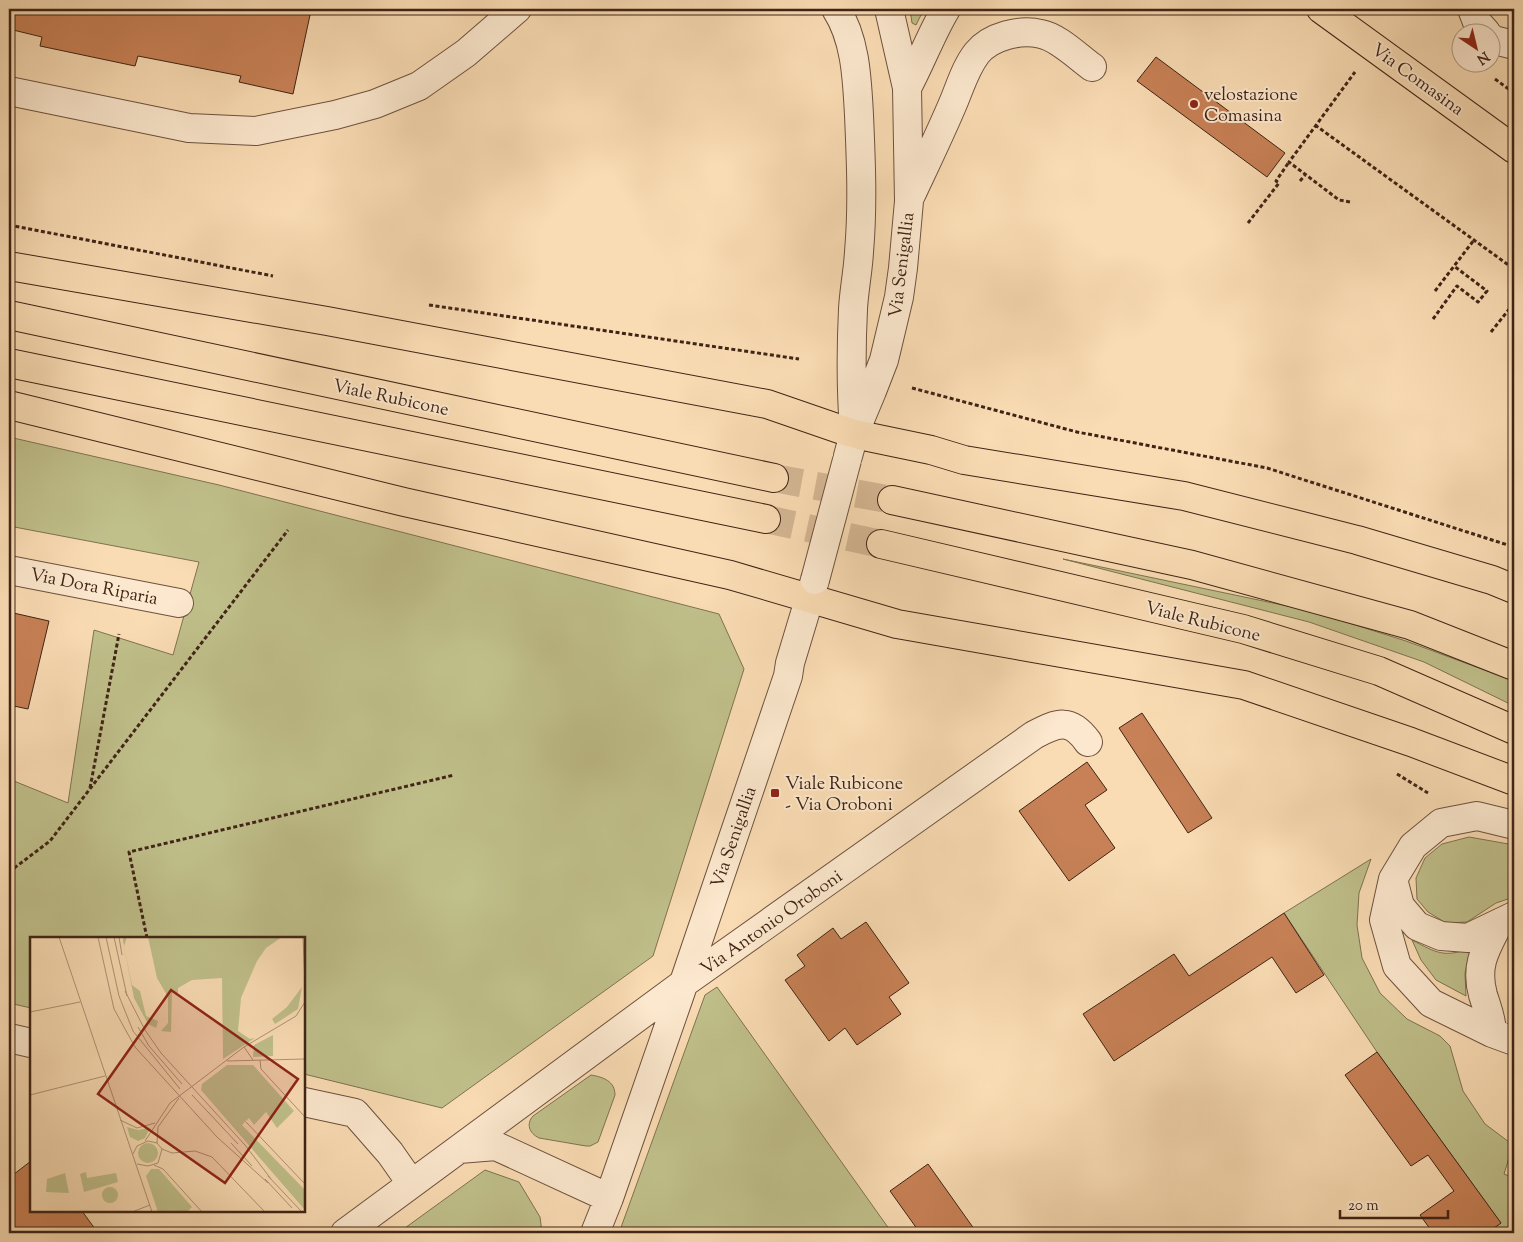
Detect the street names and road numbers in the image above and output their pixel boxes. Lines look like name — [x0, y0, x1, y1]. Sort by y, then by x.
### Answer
street label: Via Comasina — [1365, 38, 1469, 123]
street label: Via Senigallia — [884, 211, 922, 319]
street label: Viale Rubicone — [330, 374, 451, 424]
street label: Via Dora Riparia — [27, 563, 160, 613]
street label: Viale Rubicone — [1142, 596, 1263, 650]
street label: Via Senigallia — [705, 783, 764, 892]
street label: Via Antonio Oroboni — [696, 865, 849, 983]

